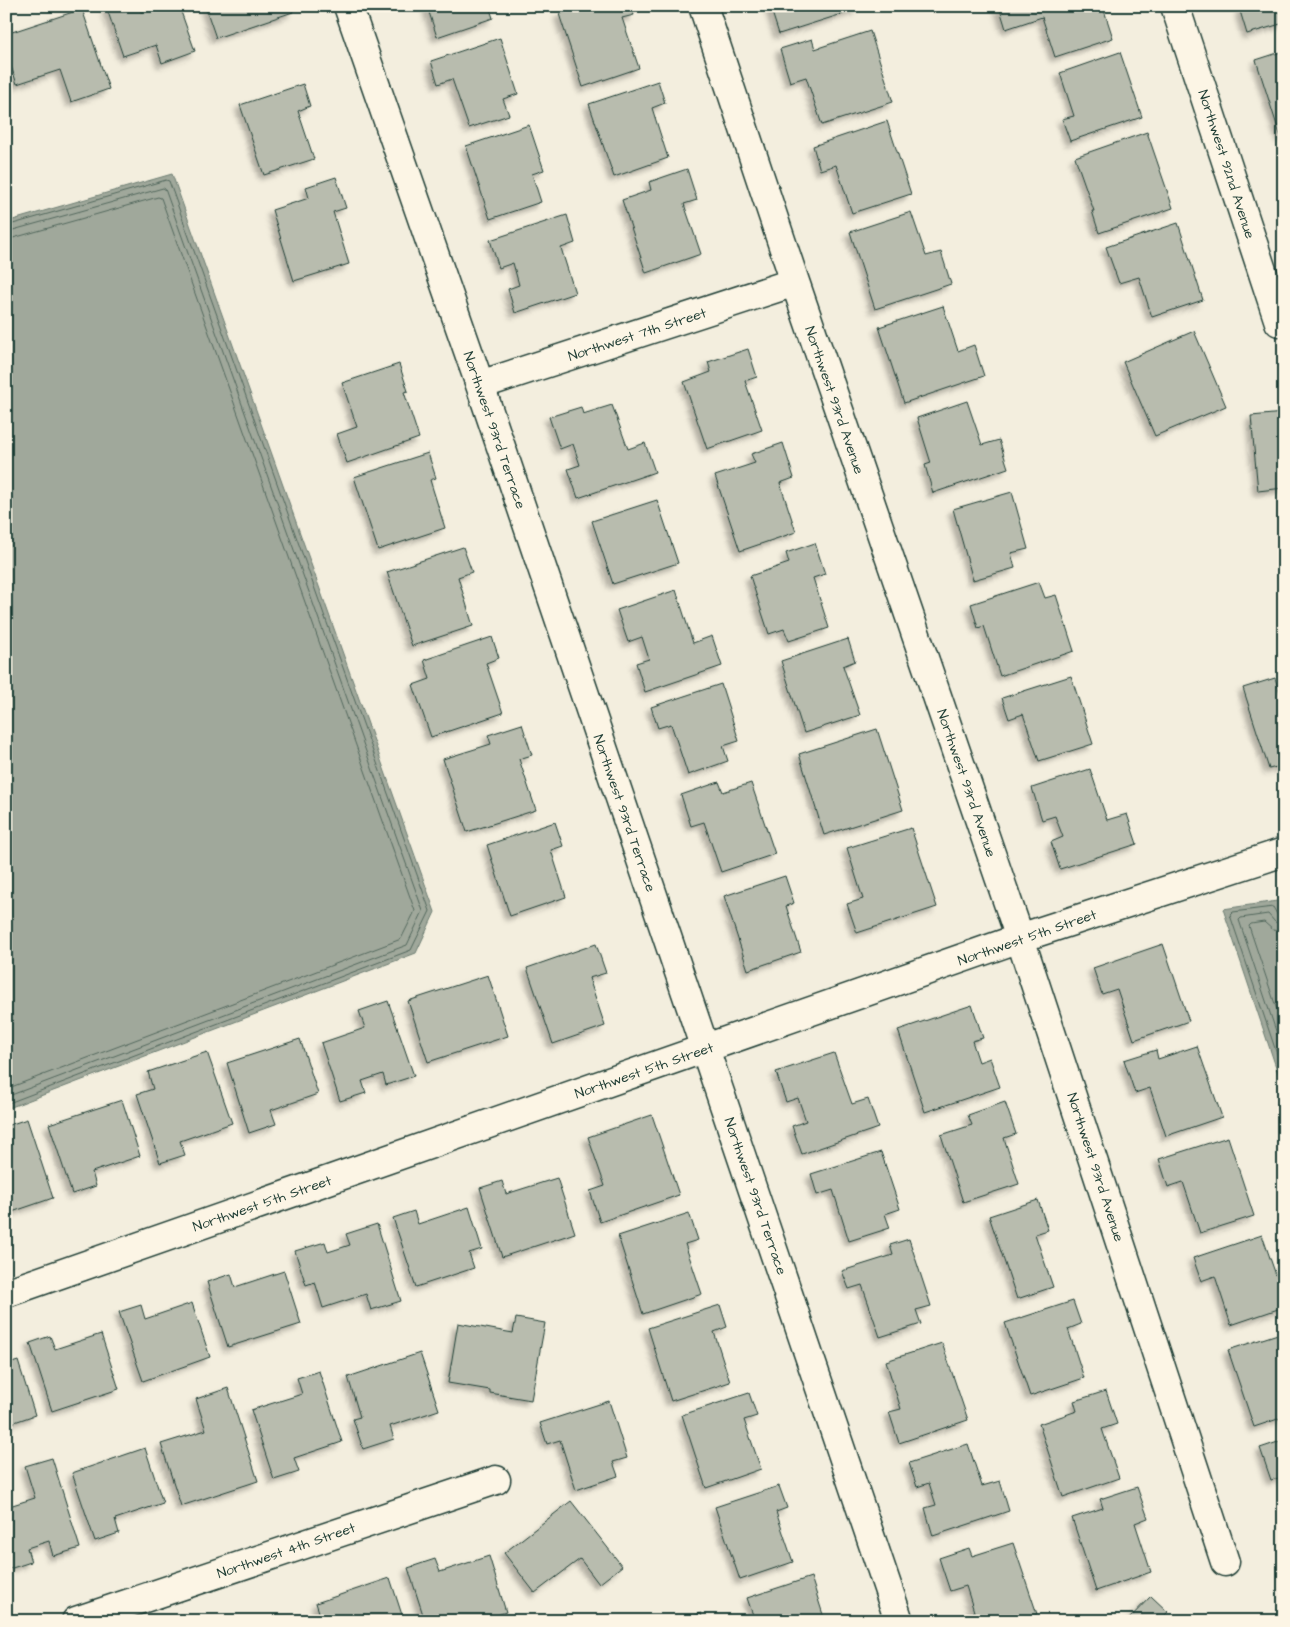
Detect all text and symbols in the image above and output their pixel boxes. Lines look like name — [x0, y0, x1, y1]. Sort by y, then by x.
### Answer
street label: Northwest 92nd Avenue — [1193, 87, 1260, 242]
street label: Northwest 7th Street — [566, 303, 709, 367]
street label: Northwest 93rd Avenue — [799, 324, 869, 477]
street label: Northwest 93rd Terrace — [458, 349, 531, 512]
street label: Northwest 93rd Avenue — [931, 707, 1001, 860]
street label: Northwest 93rd Terrace — [588, 732, 661, 895]
street label: Northwest 5th Street — [955, 905, 1100, 971]
street label: Northwest 5th Street — [572, 1038, 717, 1104]
street label: Northwest 93rd Avenue — [1062, 1090, 1129, 1245]
street label: Northwest 93rd Terrace — [719, 1115, 792, 1278]
street label: Northwest 5th Street — [190, 1171, 335, 1237]
street label: Northwest 4th Street — [214, 1518, 358, 1584]

